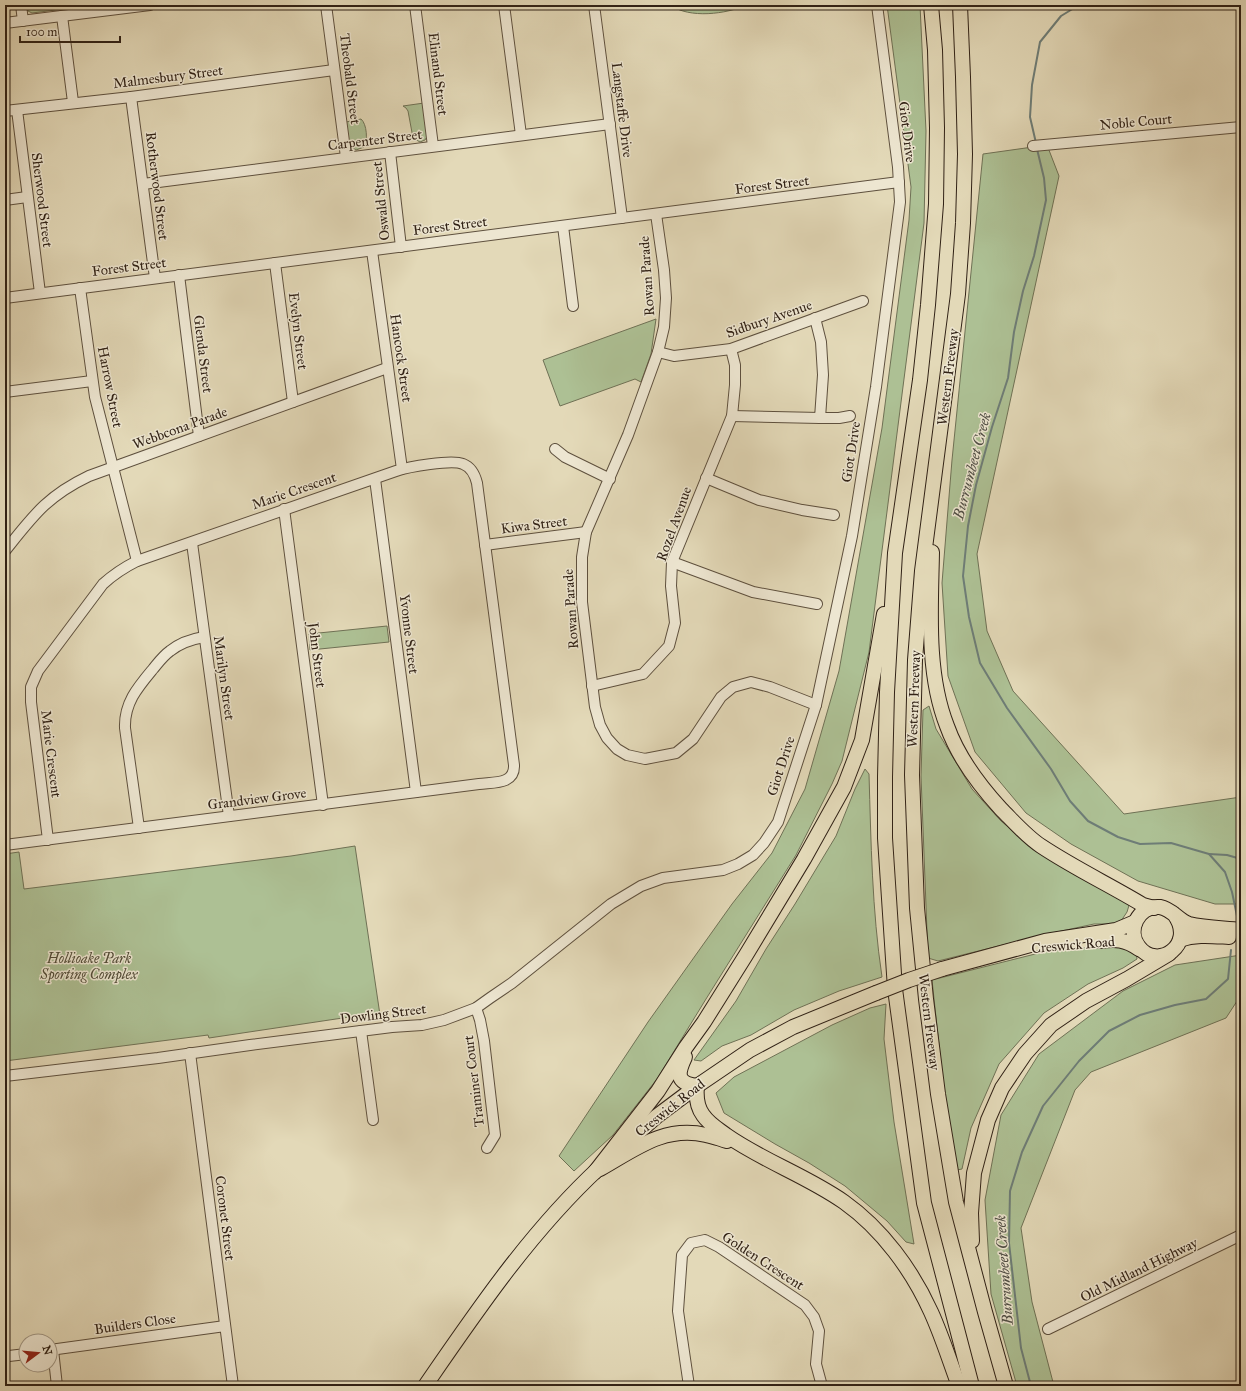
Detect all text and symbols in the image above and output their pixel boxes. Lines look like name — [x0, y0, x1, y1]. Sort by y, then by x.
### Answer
scale bar — [20, 18, 120, 44]
text: 100 m — [26, 25, 57, 39]
street label: Elinand Street — [424, 31, 452, 117]
street label: Theobald Street — [336, 33, 364, 126]
street label: Langstaffe Drive — [608, 61, 636, 159]
street label: Malmesbury Street — [112, 62, 224, 92]
street label: Giot Drive — [895, 100, 919, 164]
street label: Noble Court — [1099, 110, 1173, 134]
street label: Carpenter Street — [327, 126, 423, 154]
street label: Rotherwood Street — [142, 131, 172, 241]
street label: Sherwood Street — [28, 152, 56, 248]
street label: Oswald Street — [368, 161, 394, 241]
street label: Forest Street — [734, 172, 810, 198]
street label: Forest Street — [412, 213, 488, 239]
street label: Rowan Parade — [636, 235, 658, 317]
street label: Forest Street — [91, 254, 167, 280]
street label: Evelyn Street — [285, 291, 311, 371]
street label: Sidbury Avenue — [724, 296, 814, 342]
street label: Hancock Street — [386, 313, 416, 403]
street label: Glenda Street — [190, 314, 216, 394]
street label: Western Freeway — [934, 327, 962, 426]
street label: Harrow Street — [94, 345, 126, 429]
street label: Webbcona Parade — [130, 403, 230, 453]
water label: Burrumbeet Creek — [949, 410, 995, 522]
street label: Giot Drive — [838, 420, 864, 484]
street label: Marie Crescent — [250, 469, 338, 513]
street label: Rozel Avenue — [653, 484, 695, 564]
street label: Kiwa Street — [500, 513, 568, 537]
street label: Rowan Parade — [560, 568, 582, 650]
street label: Yvonne Street — [396, 593, 422, 675]
street label: John Street — [303, 619, 329, 689]
street label: Marilyn Street — [210, 635, 238, 721]
street label: Western Freeway — [904, 650, 924, 748]
street label: Marie Crescent — [37, 709, 65, 799]
street label: Giot Drive — [763, 734, 799, 798]
street label: Grandview Grove — [207, 784, 308, 813]
street label: Creswick Road — [1030, 933, 1116, 957]
park label: Hollioake Park Sporting Complex — [39, 950, 139, 984]
street label: Western Freeway — [915, 973, 943, 1072]
street label: Dowling Street — [339, 1000, 427, 1028]
street label: Traminer Court — [460, 1034, 488, 1128]
street label: Creswick Road — [632, 1075, 708, 1141]
street label: Coronet Street — [211, 1175, 239, 1261]
water label: Burrumbeet Creek — [991, 1214, 1017, 1326]
street label: Golden Crescent — [719, 1228, 807, 1294]
street label: Old Midland Highway — [1077, 1234, 1201, 1306]
street label: Builders Close — [93, 1310, 177, 1338]
north arrow — [18, 1333, 58, 1373]
text: N — [40, 1344, 55, 1357]

